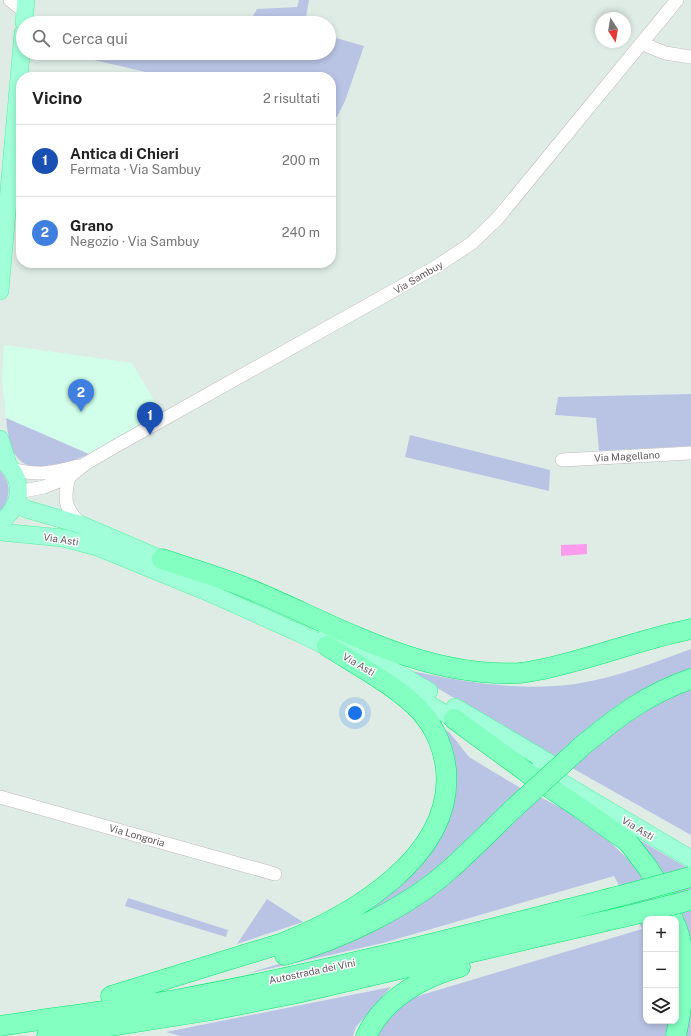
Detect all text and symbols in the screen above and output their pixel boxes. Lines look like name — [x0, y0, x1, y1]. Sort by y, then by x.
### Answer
north arrow — [595, 12, 631, 48]
search box — [16, 16, 336, 60]
icon: search — [30, 27, 52, 49]
text: Cerca qui — [62, 30, 128, 47]
text: Vicino — [32, 88, 82, 108]
text: 2 risultati — [263, 91, 320, 106]
text: Antica di Chieri — [70, 145, 179, 162]
text: 1 — [42, 153, 48, 168]
text: 200 m — [282, 153, 320, 168]
text: Fermata · Via Sambuy — [70, 162, 201, 177]
text: Grano — [70, 217, 113, 234]
text: 2 — [41, 225, 49, 240]
text: 240 m — [282, 225, 320, 240]
text: Negozio · Via Sambuy — [70, 234, 199, 249]
street label: Via Sambuy — [391, 258, 445, 296]
pin: 2 — [68, 379, 94, 412]
pin: 1 — [137, 402, 163, 435]
street label: Via Magellano — [594, 448, 661, 464]
street label: Via Asti — [43, 530, 79, 548]
street label: Via Asti — [341, 650, 377, 678]
your location — [345, 703, 365, 723]
street label: Via Asti — [620, 814, 656, 842]
street label: Via Longoria — [108, 821, 166, 849]
map controls — [643, 916, 679, 1024]
button: + — [643, 916, 679, 952]
button: − — [643, 952, 679, 988]
street label: Autostrada dei Vini — [268, 956, 356, 986]
button: layers — [643, 988, 679, 1024]

